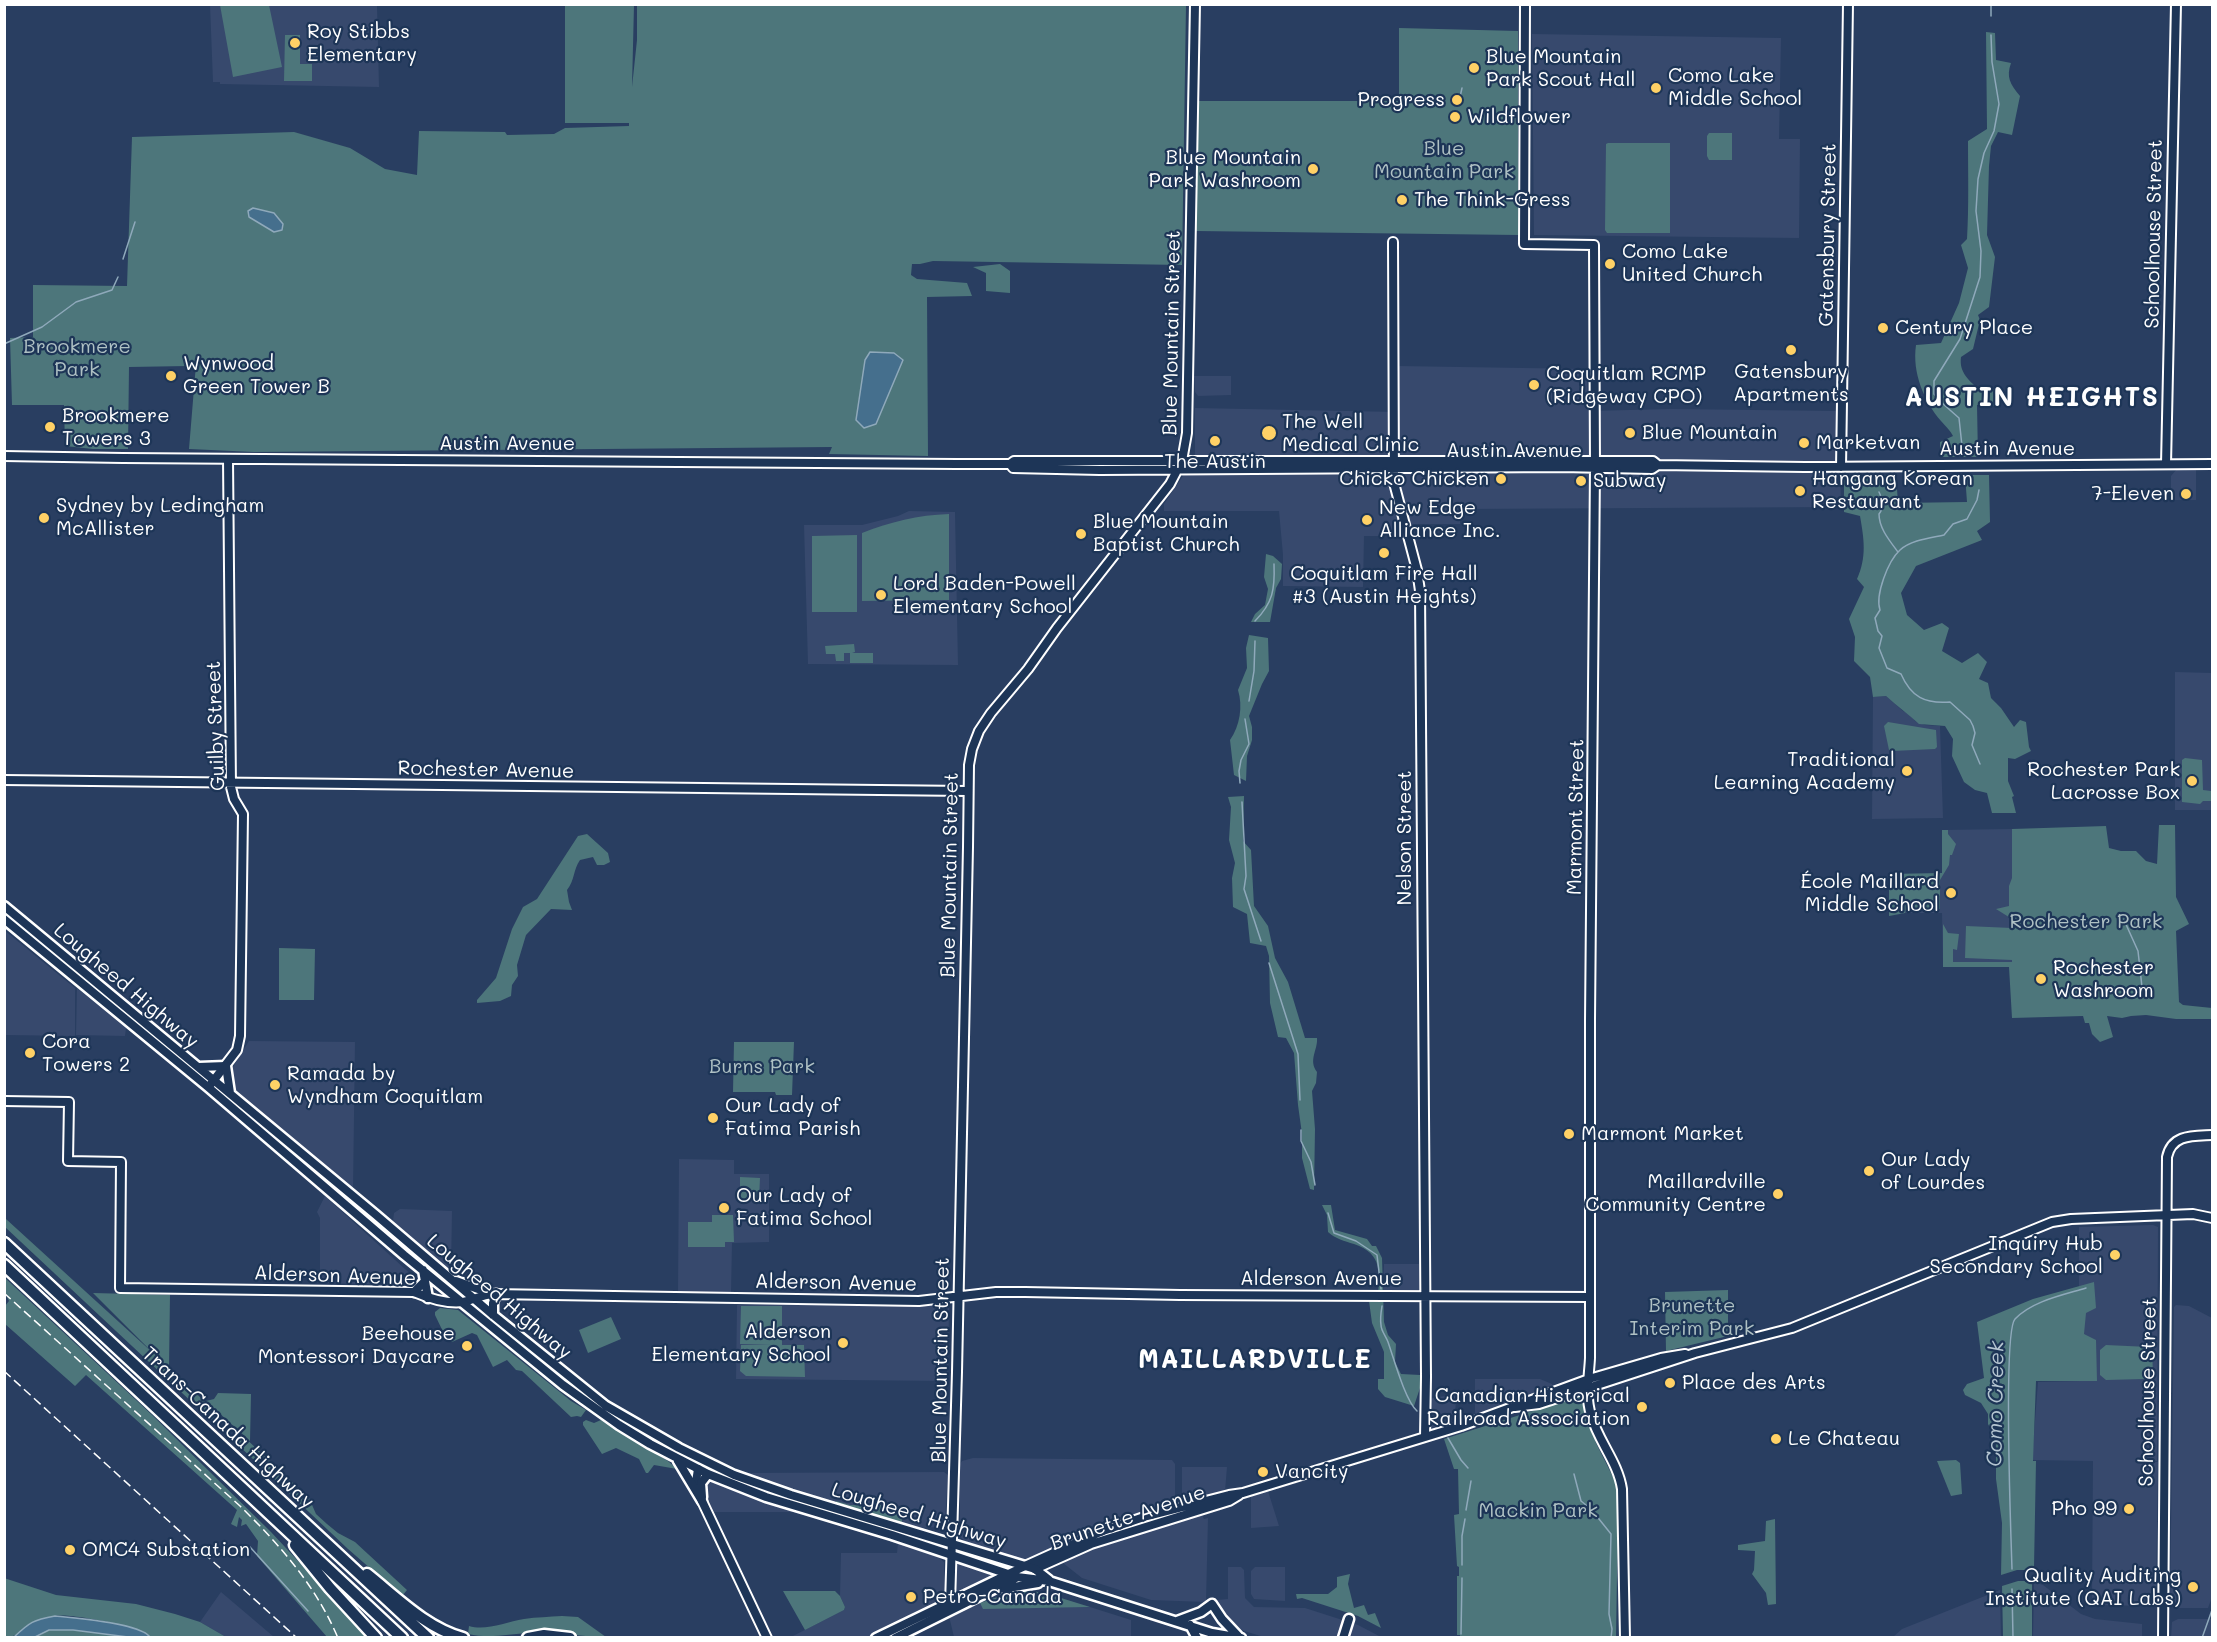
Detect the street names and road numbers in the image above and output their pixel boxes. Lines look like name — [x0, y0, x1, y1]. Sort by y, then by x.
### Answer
street label: Schoolhouse Street — [2140, 139, 2168, 329]
street label: Gatensbury Street — [1814, 143, 1842, 327]
street label: Blue Mountain Street — [1158, 230, 1186, 436]
street label: Austin Avenue — [439, 432, 575, 456]
street label: Austin Avenue — [1939, 437, 2075, 461]
street label: Austin Avenue — [1446, 439, 1582, 463]
street label: Guilby Street — [202, 661, 230, 791]
street label: Marmont Street — [1563, 739, 1589, 895]
street label: Rochester Avenue — [397, 756, 575, 784]
street label: Nelson Street — [1393, 771, 1417, 905]
street label: Blue Mountain Street — [936, 772, 964, 978]
street label: Lougheed Highway — [49, 918, 203, 1054]
street label: Lougheed Highway — [422, 1229, 576, 1365]
street label: Blue Mountain Street — [927, 1257, 955, 1463]
street label: Alderson Avenue — [254, 1261, 416, 1291]
street label: Alderson Avenue — [1240, 1267, 1402, 1291]
street label: Alderson Avenue — [755, 1270, 917, 1296]
street label: Schoolhouse Street — [2134, 1297, 2162, 1487]
street label: Trans-Canada Highway — [137, 1342, 319, 1514]
street label: Lougheed Highway — [829, 1478, 1009, 1554]
street label: Brunette Avenue — [1047, 1480, 1209, 1556]

